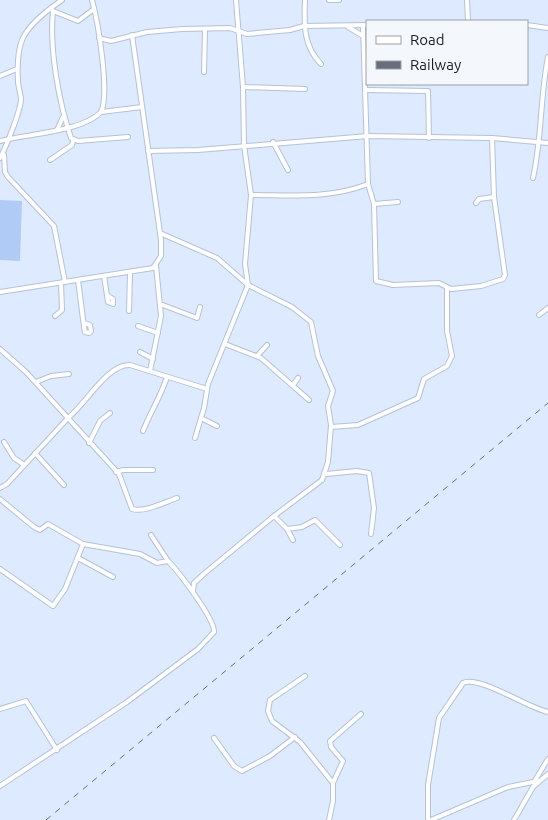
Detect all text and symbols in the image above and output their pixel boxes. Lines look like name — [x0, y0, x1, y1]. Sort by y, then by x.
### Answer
legend — [366, 20, 528, 85]
text: Road — [410, 31, 445, 48]
text: Railway — [410, 56, 461, 73]

